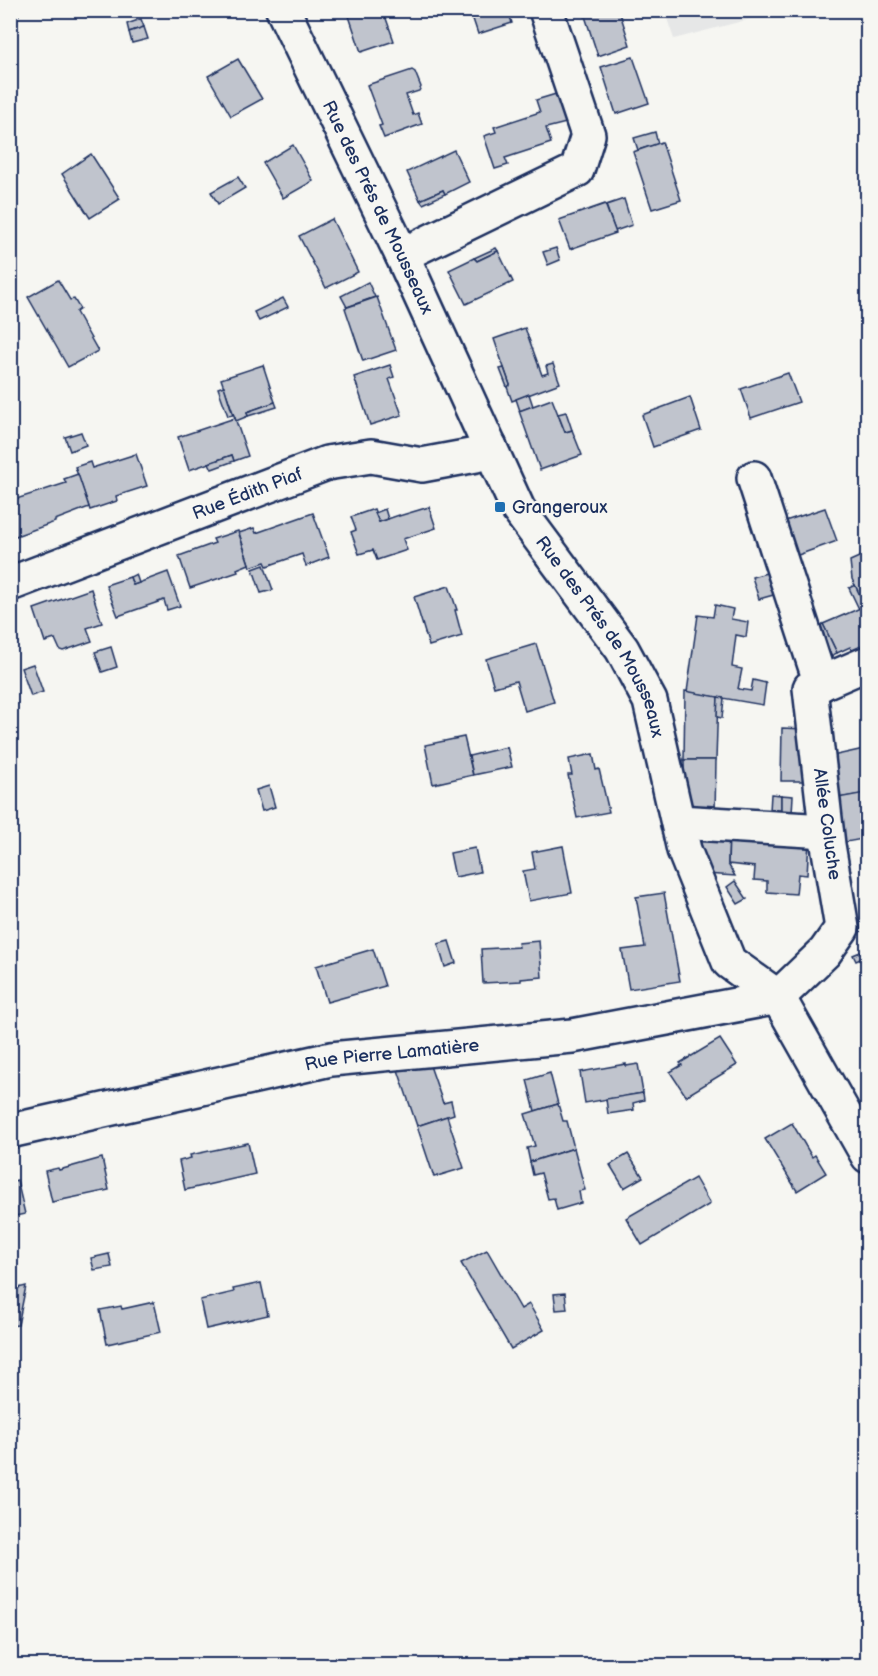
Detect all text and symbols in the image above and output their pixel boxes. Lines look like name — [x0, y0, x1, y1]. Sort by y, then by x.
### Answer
street label: Rue des Prés de Mousseaux — [318, 97, 438, 318]
street label: Rue Édith Piaf — [189, 463, 306, 524]
place label: Grangeroux — [512, 497, 608, 518]
marker: Grangeroux — [493, 500, 507, 514]
street label: Rue des Prés de Mousseaux — [531, 532, 669, 740]
street label: Allée Coluche — [809, 767, 845, 881]
street label: Rue Pierre Lamatière — [303, 1034, 480, 1075]

